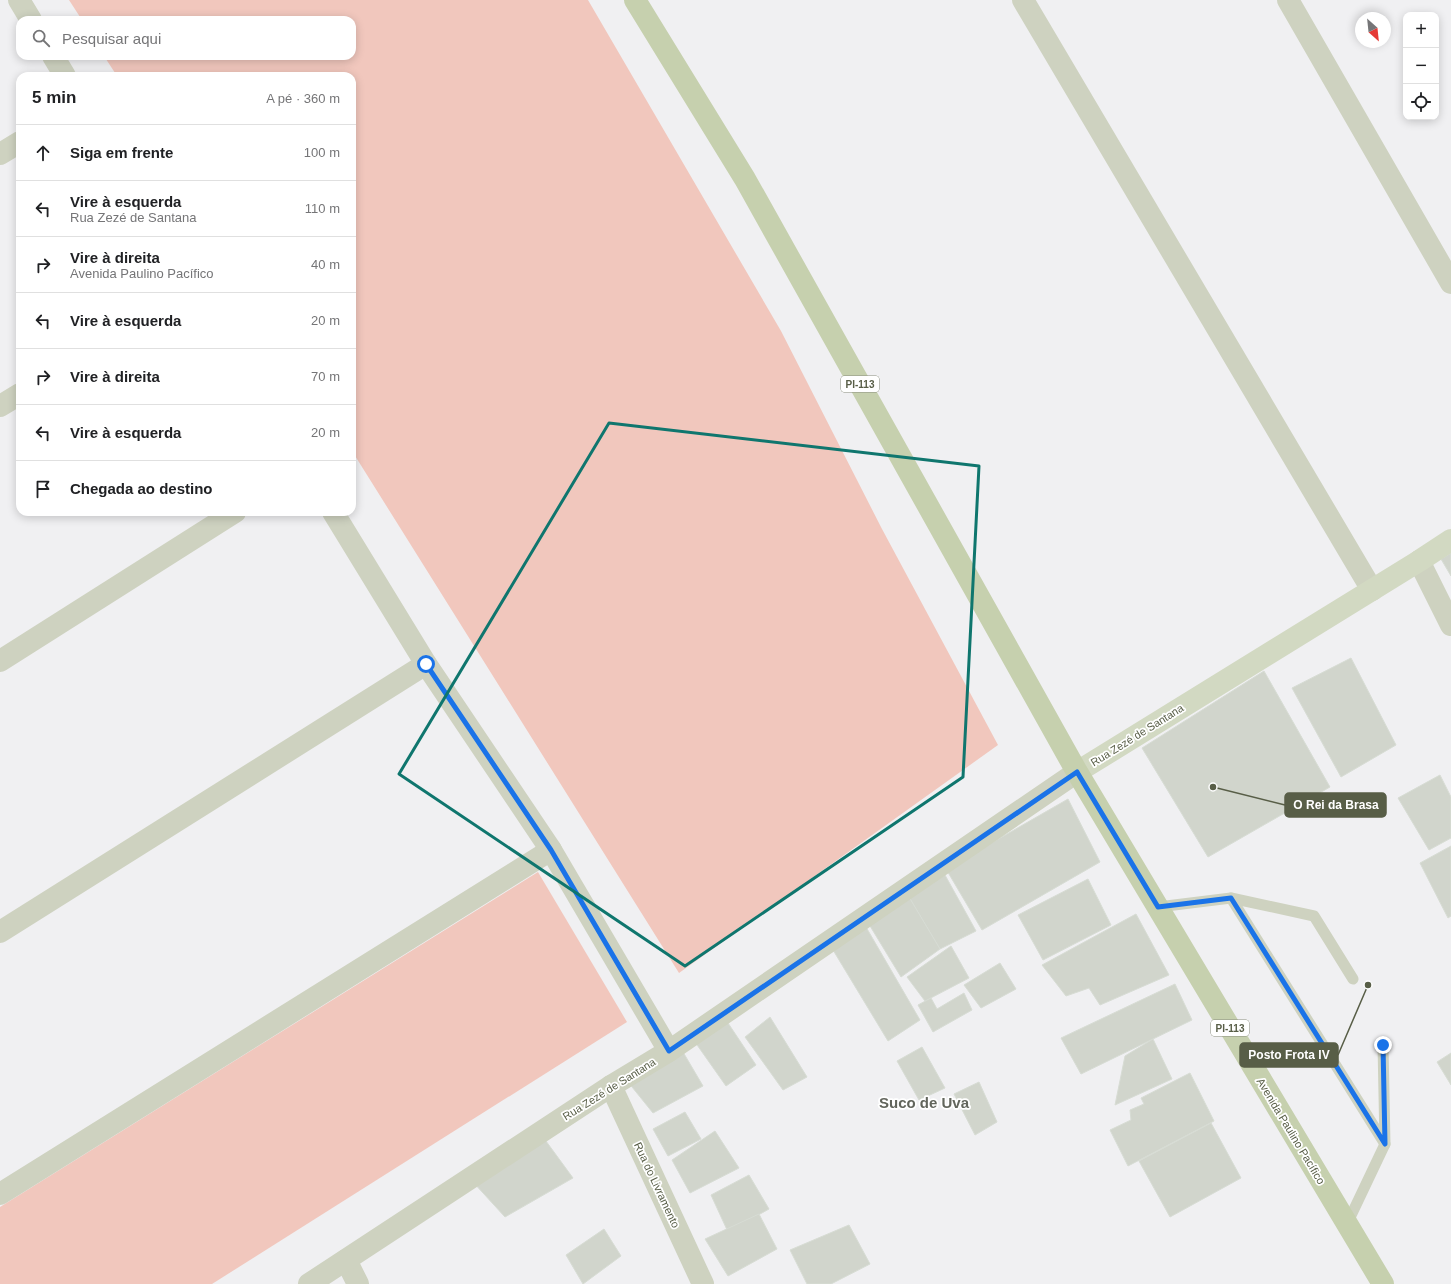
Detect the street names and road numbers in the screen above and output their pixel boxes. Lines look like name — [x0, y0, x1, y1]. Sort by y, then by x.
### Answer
road number: PI-113 — [841, 376, 879, 392]
street label: Rua Zezé de Santana — [1088, 701, 1186, 768]
road number: PI-113 — [1211, 1020, 1249, 1036]
street label: Rua Zezé de Santana — [560, 1055, 658, 1122]
street label: Avenida Paulino Pacífico — [1255, 1076, 1327, 1186]
street label: Rua do Livramento — [632, 1140, 682, 1230]

